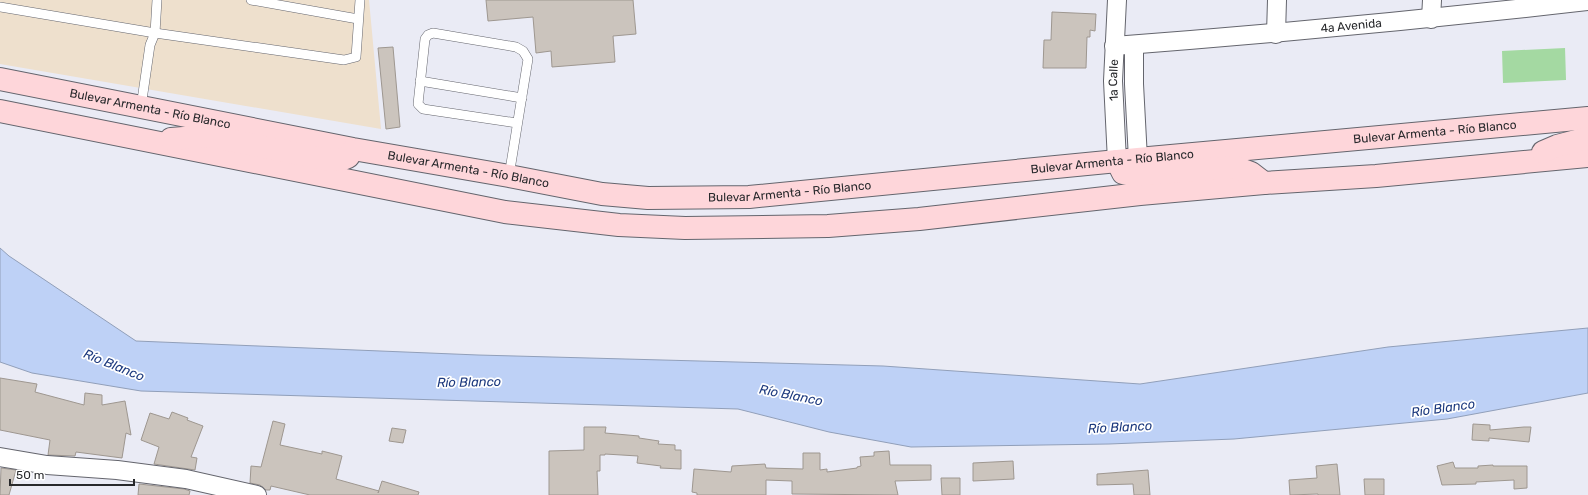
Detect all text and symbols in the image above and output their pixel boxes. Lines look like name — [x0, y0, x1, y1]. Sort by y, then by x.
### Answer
street label: 4a Avenida — [1320, 16, 1382, 36]
street label: 1a Calle — [1106, 59, 1121, 101]
street label: Bulevar Armenta - Río Blanco — [68, 86, 232, 132]
street label: Bulevar Armenta - Río Blanco — [1353, 118, 1517, 146]
street label: Bulevar Armenta - Río Blanco — [1030, 147, 1195, 176]
street label: Bulevar Armenta - Río Blanco — [386, 148, 550, 191]
street label: Bulevar Armenta - Río Blanco — [708, 178, 872, 204]
water label: Río Blanco — [81, 346, 147, 384]
water label: Río Blanco — [437, 374, 501, 390]
water label: Río Blanco — [758, 381, 824, 409]
water label: Río Blanco — [1410, 396, 1476, 420]
water label: Río Blanco — [1087, 418, 1153, 436]
scale bar — [10, 461, 134, 487]
text: 50 m — [16, 468, 44, 482]

